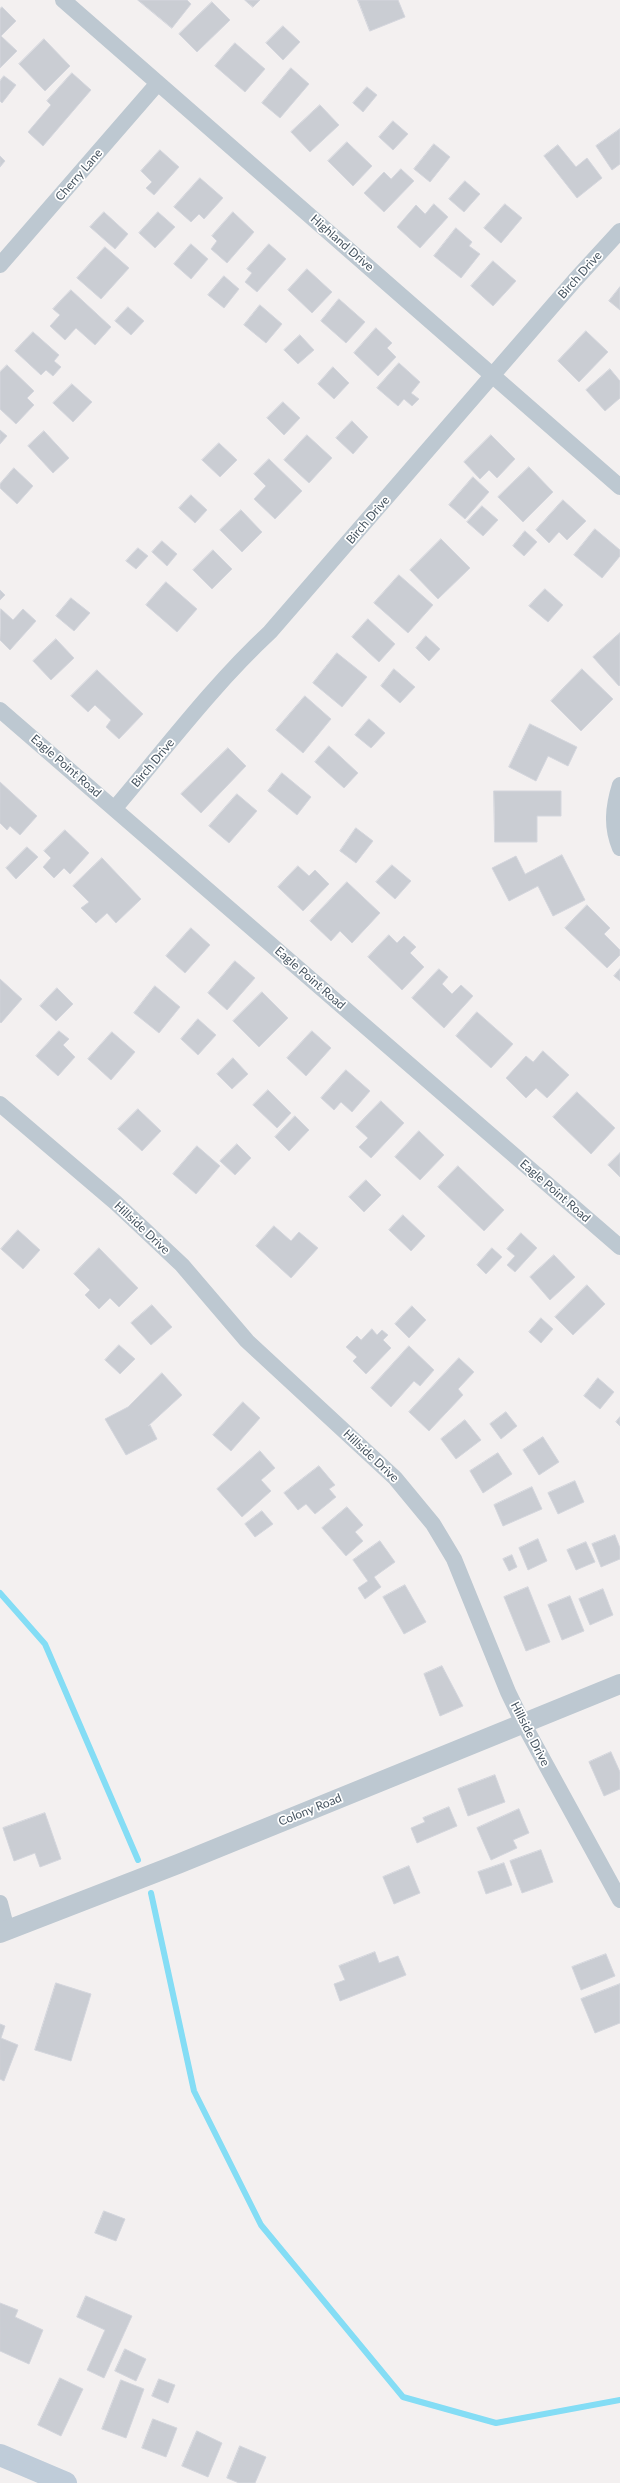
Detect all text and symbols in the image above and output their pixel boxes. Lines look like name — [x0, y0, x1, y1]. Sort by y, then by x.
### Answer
street label: Cherry Lane — [53, 146, 105, 204]
street label: Highland Drive — [308, 212, 376, 274]
street label: Birch Drive — [555, 248, 605, 302]
street label: Birch Drive — [343, 493, 393, 547]
street label: Eagle Point Road — [28, 732, 104, 800]
street label: Birch Drive — [129, 736, 177, 790]
street label: Eagle Point Road — [272, 944, 348, 1012]
street label: Eagle Point Road — [517, 1157, 593, 1225]
street label: Hillside Drive — [111, 1199, 173, 1257]
street label: Hillside Drive — [340, 1427, 402, 1485]
street label: Hillside Drive — [508, 1699, 552, 1769]
street label: Colony Road — [276, 1791, 344, 1829]

